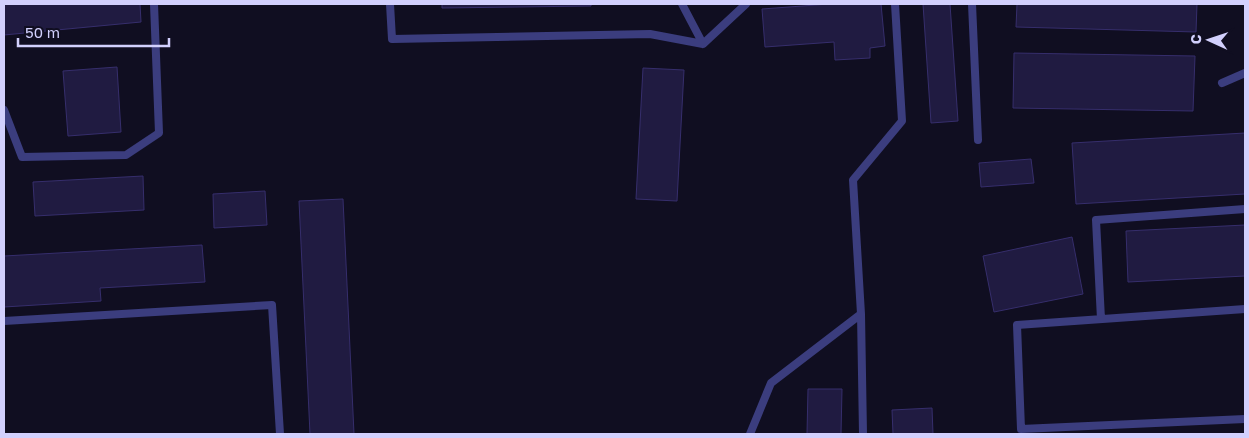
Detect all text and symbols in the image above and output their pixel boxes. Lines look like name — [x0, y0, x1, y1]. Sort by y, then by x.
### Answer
scale bar — [18, 15, 169, 47]
north arrow — [1184, 15, 1234, 65]
text: 50 m — [25, 23, 60, 41]
text: С — [1187, 34, 1204, 45]

